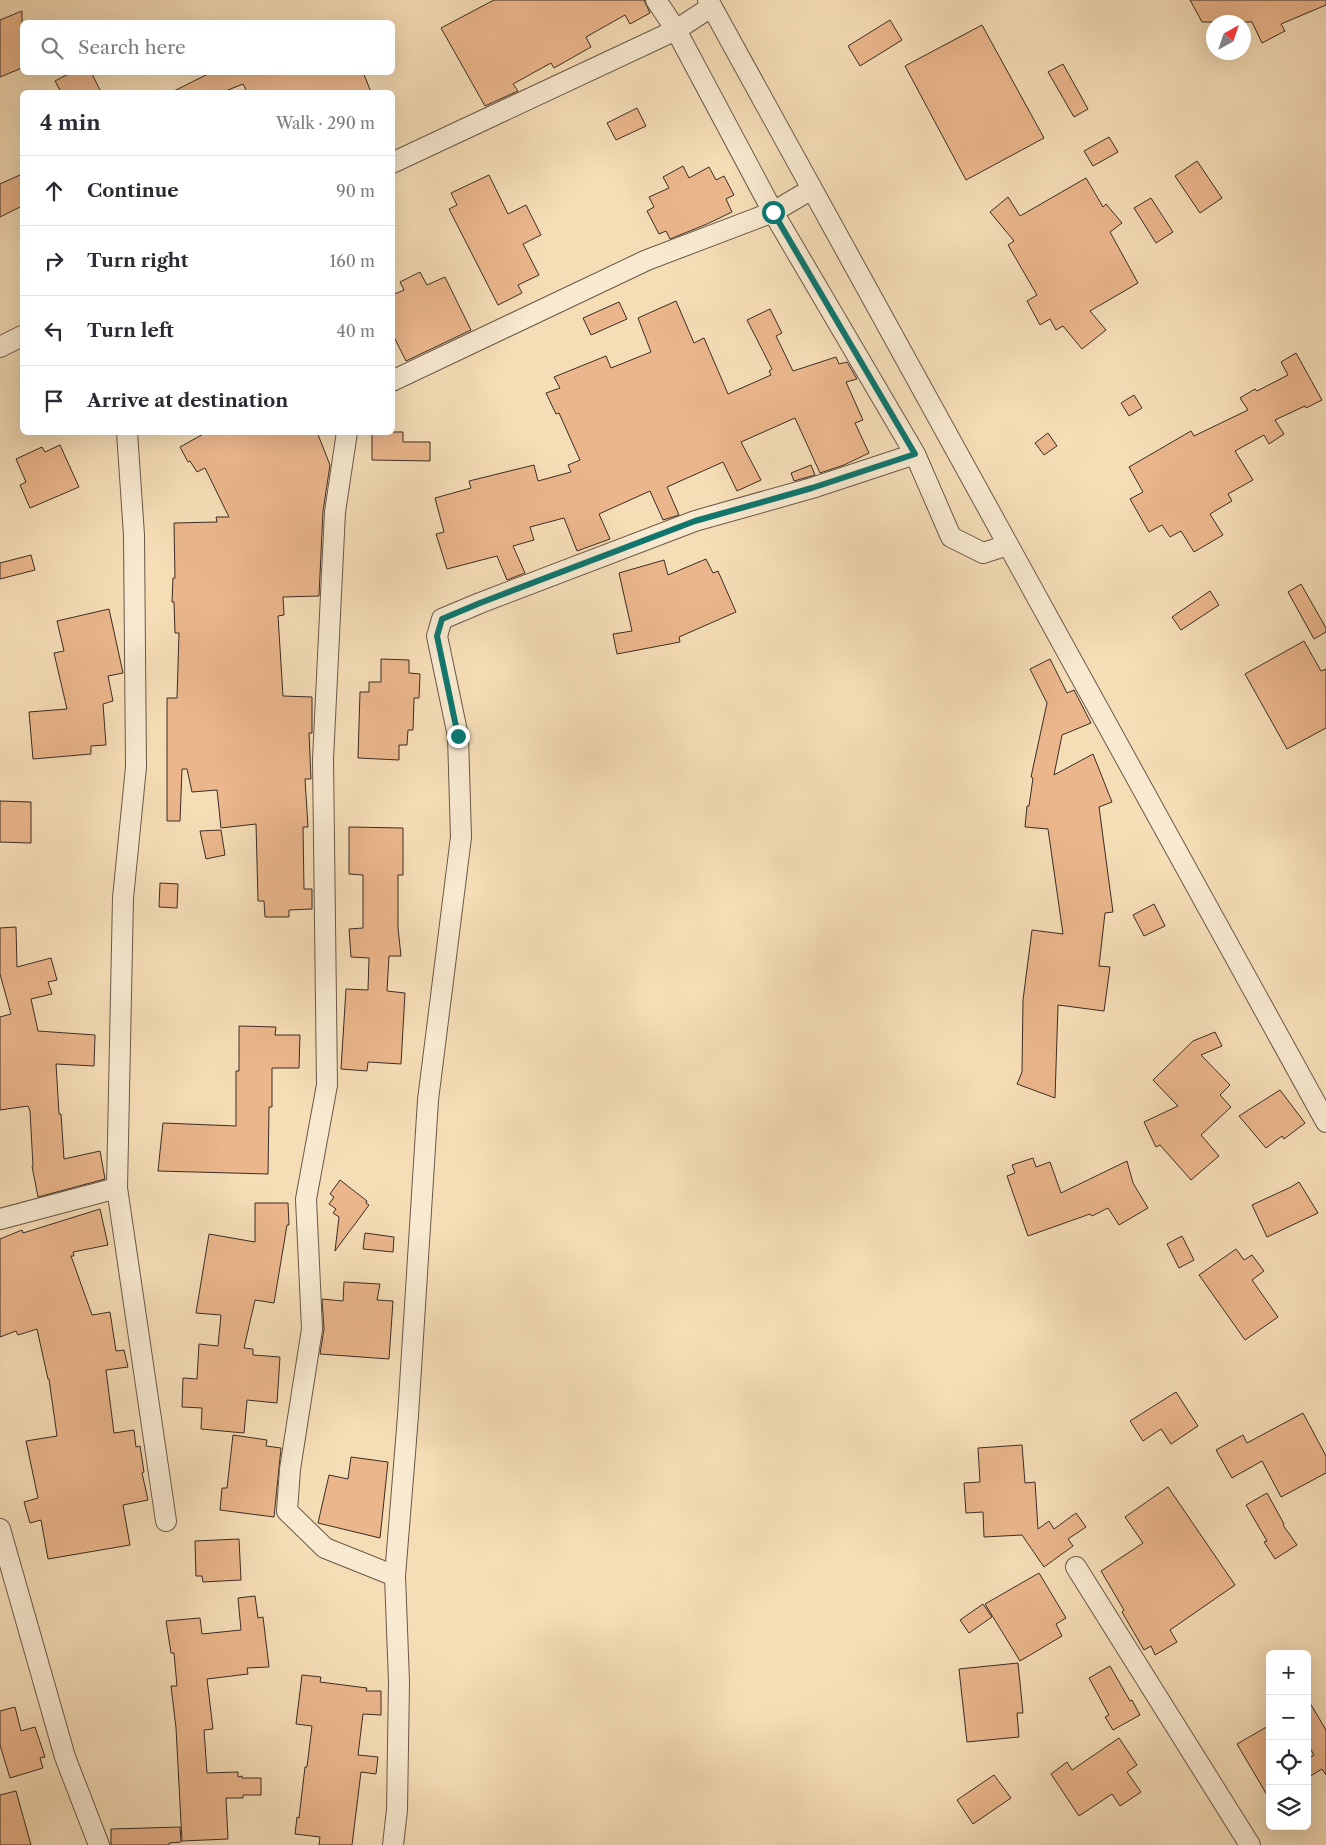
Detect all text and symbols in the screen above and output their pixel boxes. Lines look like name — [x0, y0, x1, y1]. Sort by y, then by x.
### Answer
north arrow — [1206, 15, 1251, 60]
search box — [20, 20, 395, 75]
icon: search — [38, 34, 66, 62]
text: Search here — [78, 36, 186, 59]
text: 4 min — [40, 110, 101, 135]
text: Walk · 290 m — [276, 113, 375, 133]
icon: ahead — [40, 177, 68, 205]
text: Continue — [87, 179, 179, 202]
text: 90 m — [336, 181, 375, 201]
route start — [762, 201, 785, 224]
icon: right — [40, 247, 68, 275]
text: Turn right — [87, 249, 188, 272]
text: 160 m — [330, 251, 375, 271]
icon: left — [40, 317, 68, 345]
text: Turn left — [87, 319, 174, 342]
text: 40 m — [336, 321, 375, 341]
icon: arrive — [40, 387, 68, 415]
text: Arrive at destination — [87, 389, 288, 412]
route end — [447, 725, 470, 748]
map controls — [1266, 1650, 1311, 1830]
button: + — [1266, 1650, 1311, 1695]
button: − — [1266, 1695, 1311, 1740]
button: locate — [1266, 1740, 1311, 1785]
button: layers — [1266, 1785, 1311, 1830]

